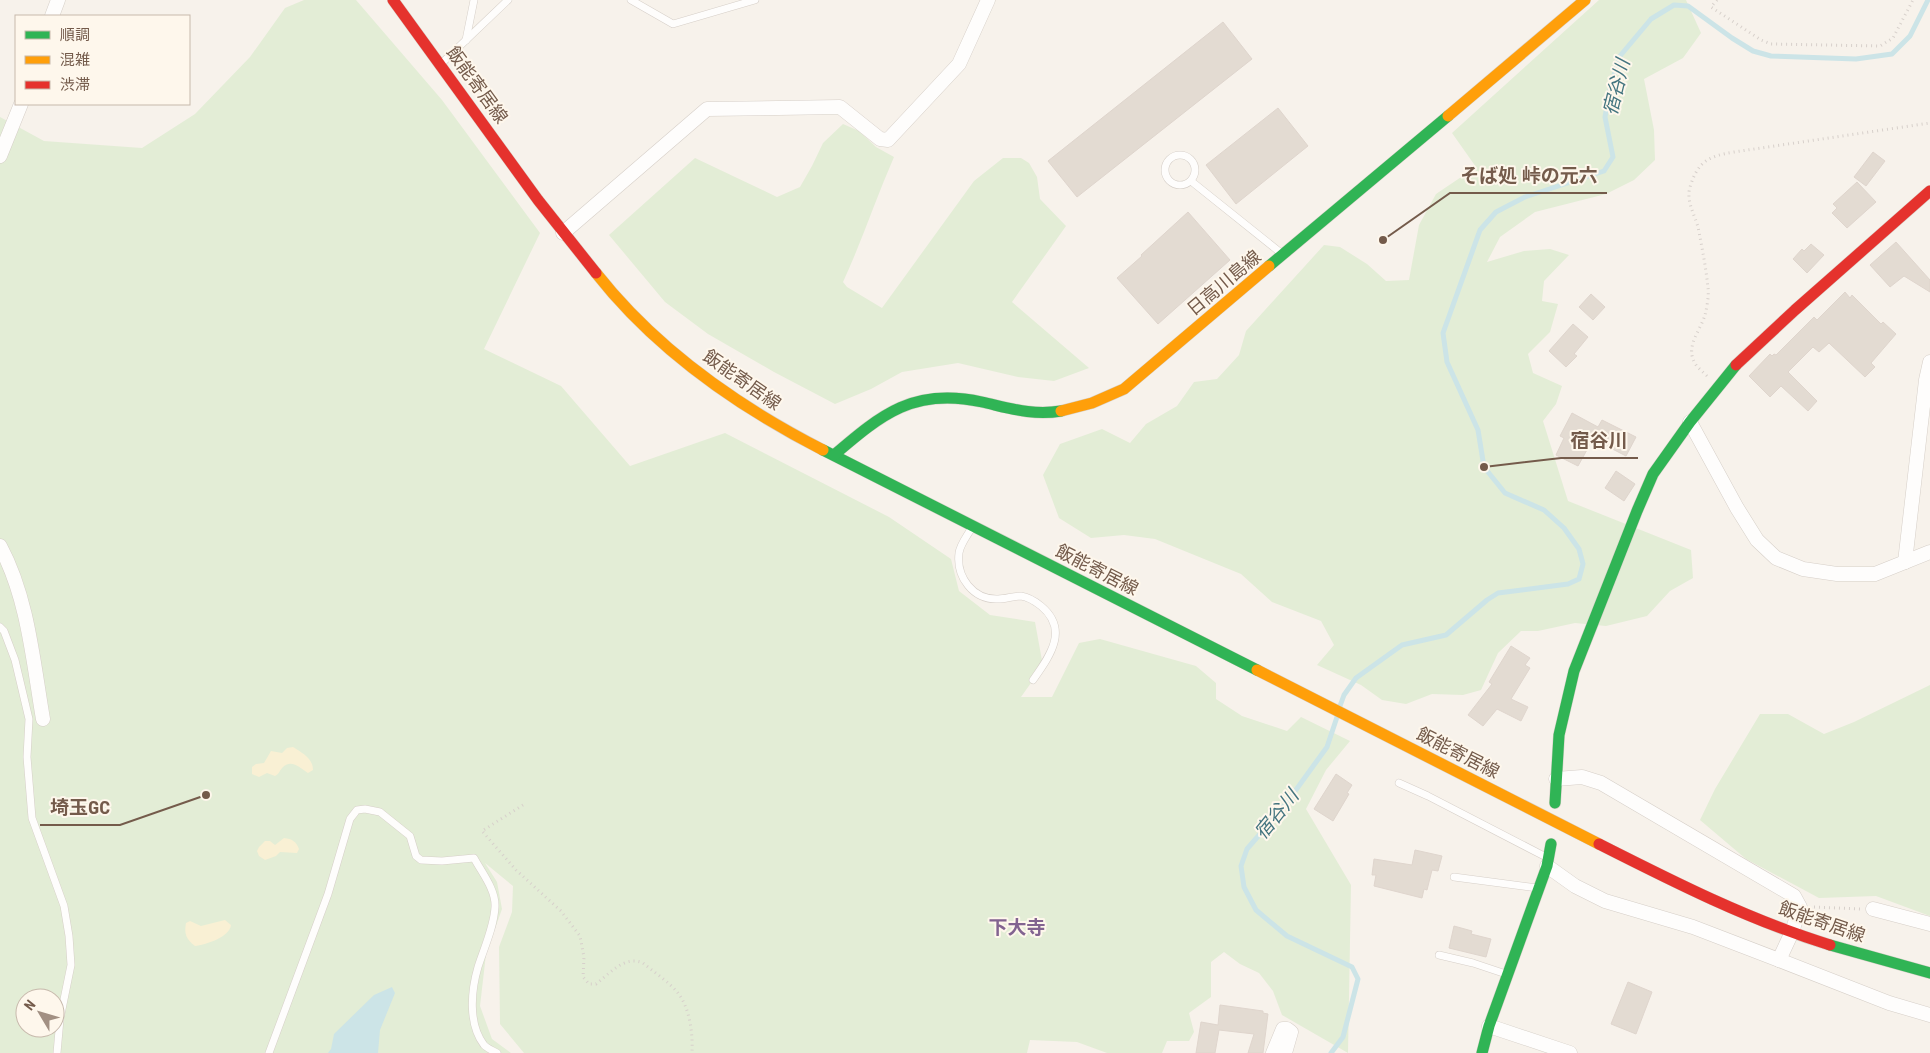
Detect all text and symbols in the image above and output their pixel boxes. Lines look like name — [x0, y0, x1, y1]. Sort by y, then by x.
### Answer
legend — [15, 15, 190, 105]
text: 順調 — [60, 26, 90, 44]
street label: 飯能寄居線 — [442, 42, 512, 127]
text: 混雑 — [60, 51, 90, 69]
water label: 宿谷川 — [1598, 55, 1635, 118]
text: 渋滞 — [60, 76, 90, 94]
callout: そば処 峠の元六 — [1450, 159, 1607, 193]
text: そば処 峠の元六 — [1460, 164, 1598, 187]
street label: 日高川島線 — [1182, 246, 1265, 320]
street label: 飯能寄居線 — [699, 345, 785, 414]
callout: 宿谷川 — [1561, 424, 1638, 458]
text: 宿谷川 — [1570, 429, 1628, 452]
street label: 飯能寄居線 — [1052, 540, 1142, 599]
street label: 飯能寄居線 — [1413, 723, 1503, 782]
water label: 宿谷川 — [1250, 783, 1305, 844]
callout: 埼玉GC — [40, 791, 120, 825]
text: 埼玉GC — [50, 796, 110, 819]
street label: 飯能寄居線 — [1776, 897, 1868, 946]
district label: 下大寺 — [988, 916, 1046, 939]
north arrow — [15, 988, 65, 1038]
text: N — [21, 997, 39, 1013]

